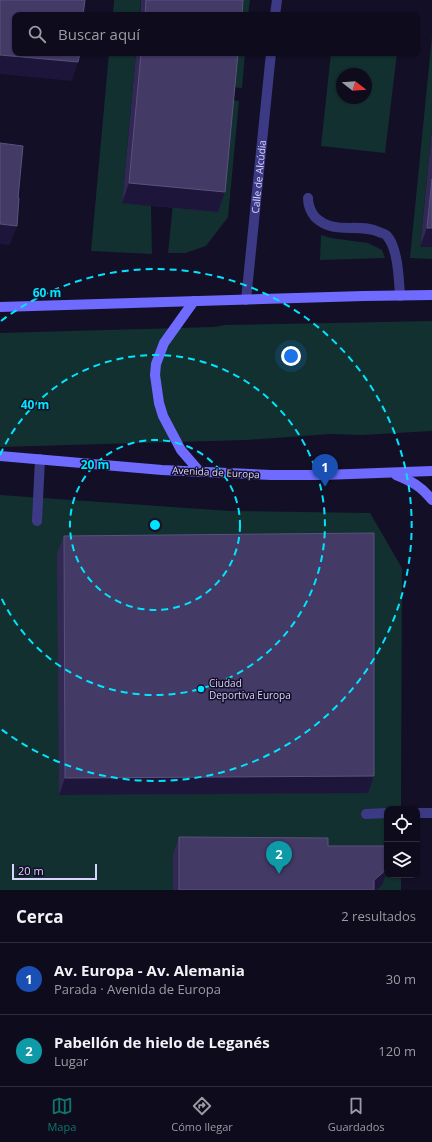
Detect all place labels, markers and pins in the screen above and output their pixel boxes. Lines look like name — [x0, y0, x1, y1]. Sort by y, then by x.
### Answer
pin: 1 — [312, 454, 338, 487]
centre of rings — [148, 518, 162, 532]
place label: Ciudad Deportiva Europa — [209, 676, 291, 702]
marker: Ciudad Deportiva Europa — [196, 684, 206, 694]
pin: 2 — [266, 841, 292, 874]

